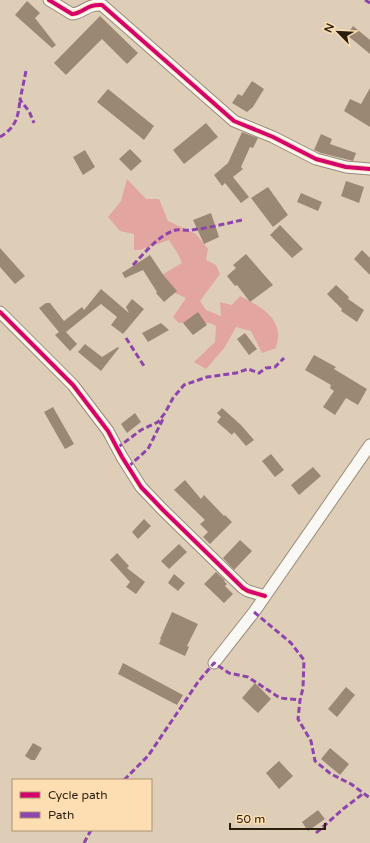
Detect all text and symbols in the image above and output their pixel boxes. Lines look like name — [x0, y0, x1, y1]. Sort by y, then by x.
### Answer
north arrow — [318, 12, 358, 52]
text: N — [322, 21, 337, 35]
legend — [12, 779, 152, 831]
text: Cycle path — [48, 788, 107, 802]
scale bar — [230, 805, 325, 831]
text: Path — [48, 808, 74, 822]
text: 50 m — [236, 812, 265, 826]

